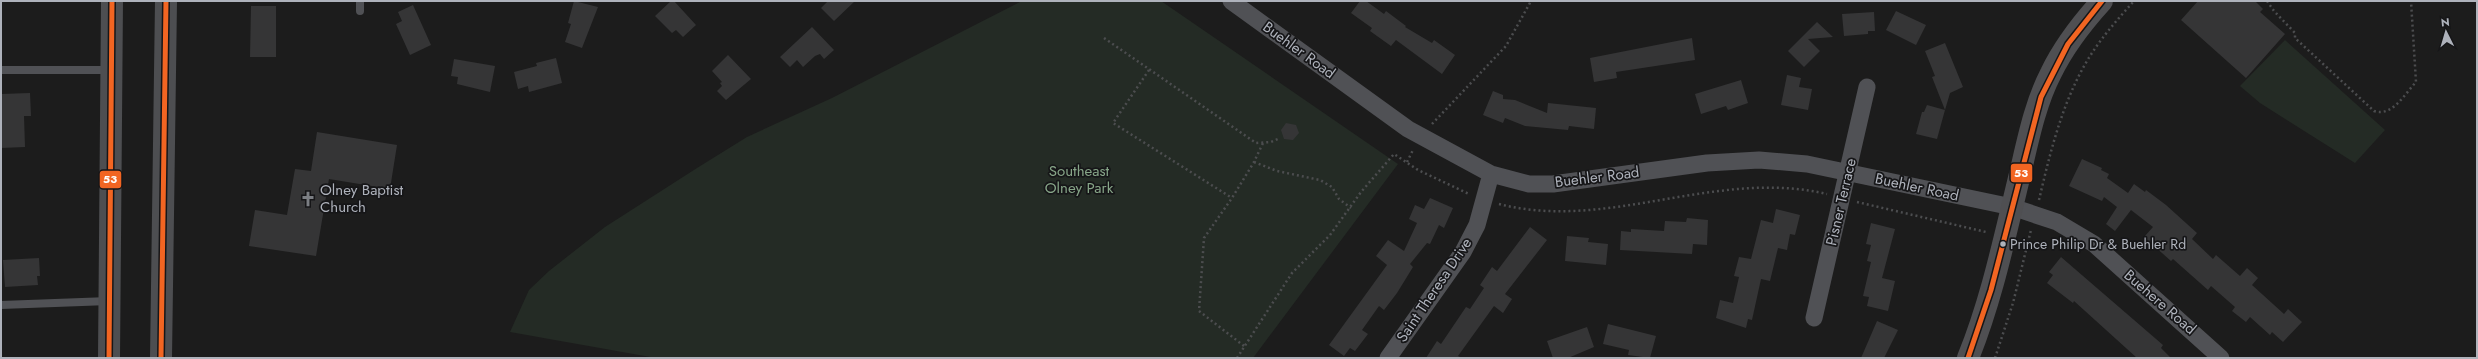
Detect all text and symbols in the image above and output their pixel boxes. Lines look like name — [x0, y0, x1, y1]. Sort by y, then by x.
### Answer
north arrow — [2426, 12, 2466, 52]
text: N — [2440, 14, 2450, 30]
street label: Buehler Road — [1258, 16, 1340, 84]
street label: Pisner Terrace — [1820, 156, 1862, 248]
park label: Southeast Olney Park — [1045, 160, 1114, 199]
street label: Buehler Road — [1553, 161, 1641, 193]
line badge: 53 — [2010, 163, 2033, 183]
text: 53 — [2014, 165, 2028, 181]
street label: Buehler Road — [1873, 167, 1961, 207]
line badge: 53 — [99, 170, 122, 189]
text: 53 — [103, 171, 117, 187]
place label: Olney Baptist Church — [320, 179, 403, 218]
church icon: Olney Baptist Church — [299, 190, 317, 208]
street label: Saint Theresa Drive — [1391, 233, 1477, 347]
place label: Prince Philip Dr & Buehler Rd — [2010, 234, 2186, 254]
marker: Prince Philip Dr & Buehler Rd — [1998, 239, 2008, 249]
street label: Buehere Road — [2119, 264, 2201, 340]

